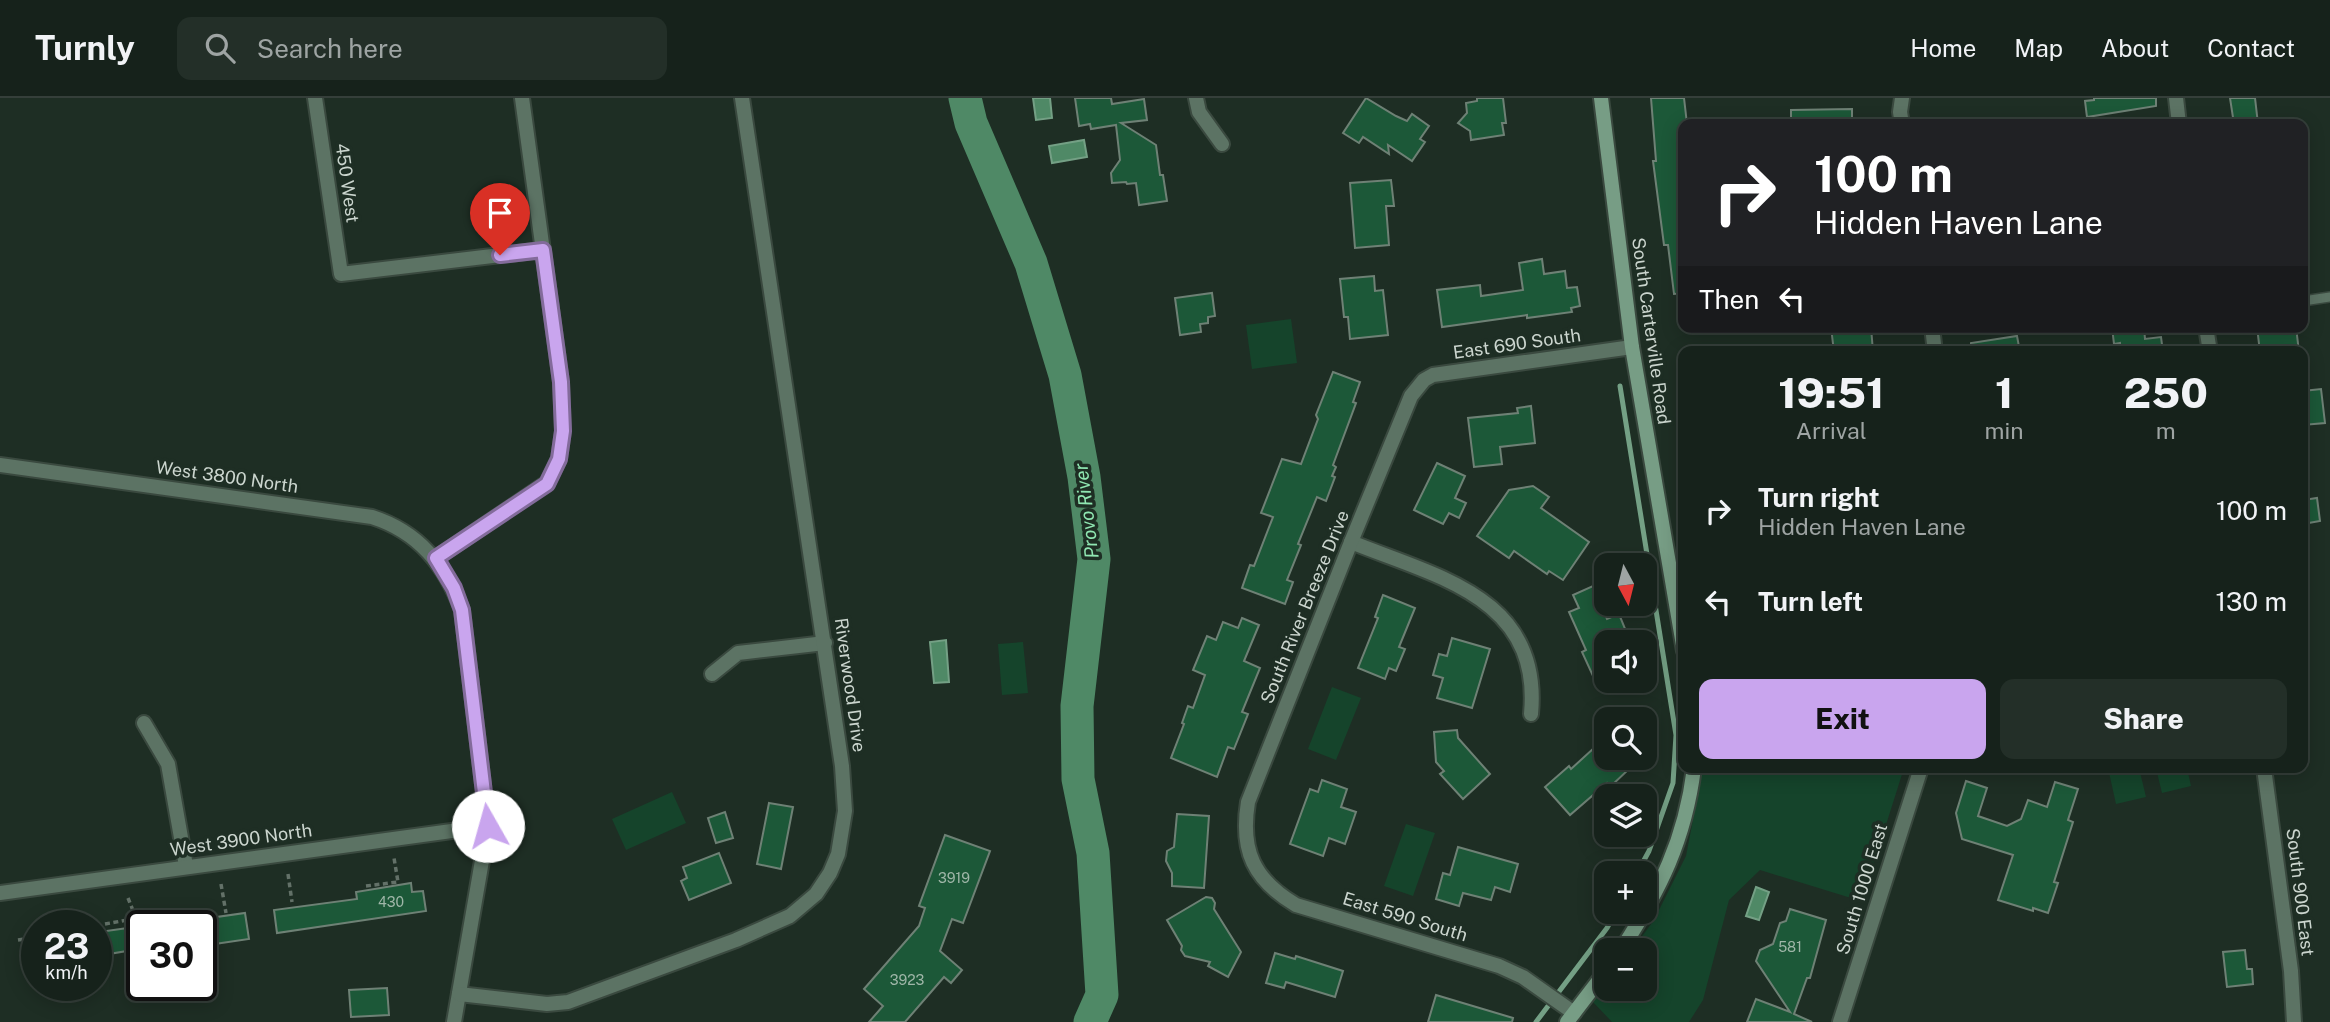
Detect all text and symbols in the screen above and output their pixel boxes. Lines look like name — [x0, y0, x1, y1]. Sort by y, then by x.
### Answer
search box — [177, 17, 667, 80]
text: Turnly — [35, 29, 135, 67]
icon: search — [201, 29, 239, 67]
text: Search here — [257, 33, 403, 64]
text: Home — [1910, 34, 1976, 62]
text: Map — [2014, 34, 2063, 62]
text: About — [2101, 34, 2169, 62]
text: Contact — [2207, 34, 2295, 62]
street label: 450 West — [332, 142, 363, 224]
text: 100 m — [1814, 145, 1953, 203]
icon: right — [1699, 147, 1790, 238]
pin — [470, 183, 530, 255]
icon: arrive — [481, 194, 519, 232]
text: Hidden Haven Lane — [1814, 204, 2103, 241]
street label: South Carterville Road — [1628, 236, 1675, 426]
icon: left — [1773, 280, 1811, 318]
text: Then — [1699, 284, 1759, 315]
street label: East 690 South — [1452, 324, 1582, 363]
text: 19:51 — [1778, 368, 1884, 417]
text: 1 — [1995, 368, 2013, 417]
text: 250 — [2124, 368, 2208, 417]
text: Arrival — [1796, 417, 1867, 444]
text: min — [1985, 417, 2024, 444]
text: m — [2156, 417, 2176, 444]
street label: West 3800 North — [155, 456, 300, 497]
water label: Provo River — [1069, 461, 1103, 560]
text: Turn right — [1758, 482, 1880, 513]
icon: right — [1699, 492, 1737, 530]
text: 100 m — [2216, 495, 2287, 526]
street label: South River Breeze Drive — [1256, 507, 1353, 707]
text: Hidden Haven Lane — [1758, 513, 1966, 540]
north arrow — [1594, 553, 1657, 616]
map controls — [1594, 553, 1657, 1001]
icon: left — [1699, 583, 1737, 621]
text: Turn left — [1758, 586, 1863, 617]
text: 130 m — [2215, 586, 2287, 617]
street label: Riverwood Drive — [831, 616, 870, 753]
button: sound — [1594, 630, 1657, 693]
button: Exit — [1699, 679, 1986, 759]
button: Share — [2000, 679, 2287, 759]
button: search — [1594, 707, 1657, 770]
button: layers — [1594, 784, 1657, 847]
position arrow — [451, 789, 525, 863]
street label: West 3900 North — [169, 819, 313, 860]
street label: South 1000 East — [1832, 821, 1891, 957]
street label: South 900 East — [2282, 827, 2319, 957]
button: + — [1594, 861, 1657, 924]
house number: 3919 — [938, 870, 970, 886]
street label: East 590 South — [1340, 888, 1470, 945]
house number: 430 — [378, 894, 404, 910]
speed limit sign: 30 — [126, 910, 217, 1001]
text: 23 — [44, 926, 89, 967]
button: − — [1594, 938, 1657, 1001]
house number: 581 — [1778, 939, 1802, 955]
text: km/h — [45, 962, 88, 983]
house number: 3923 — [890, 972, 924, 988]

